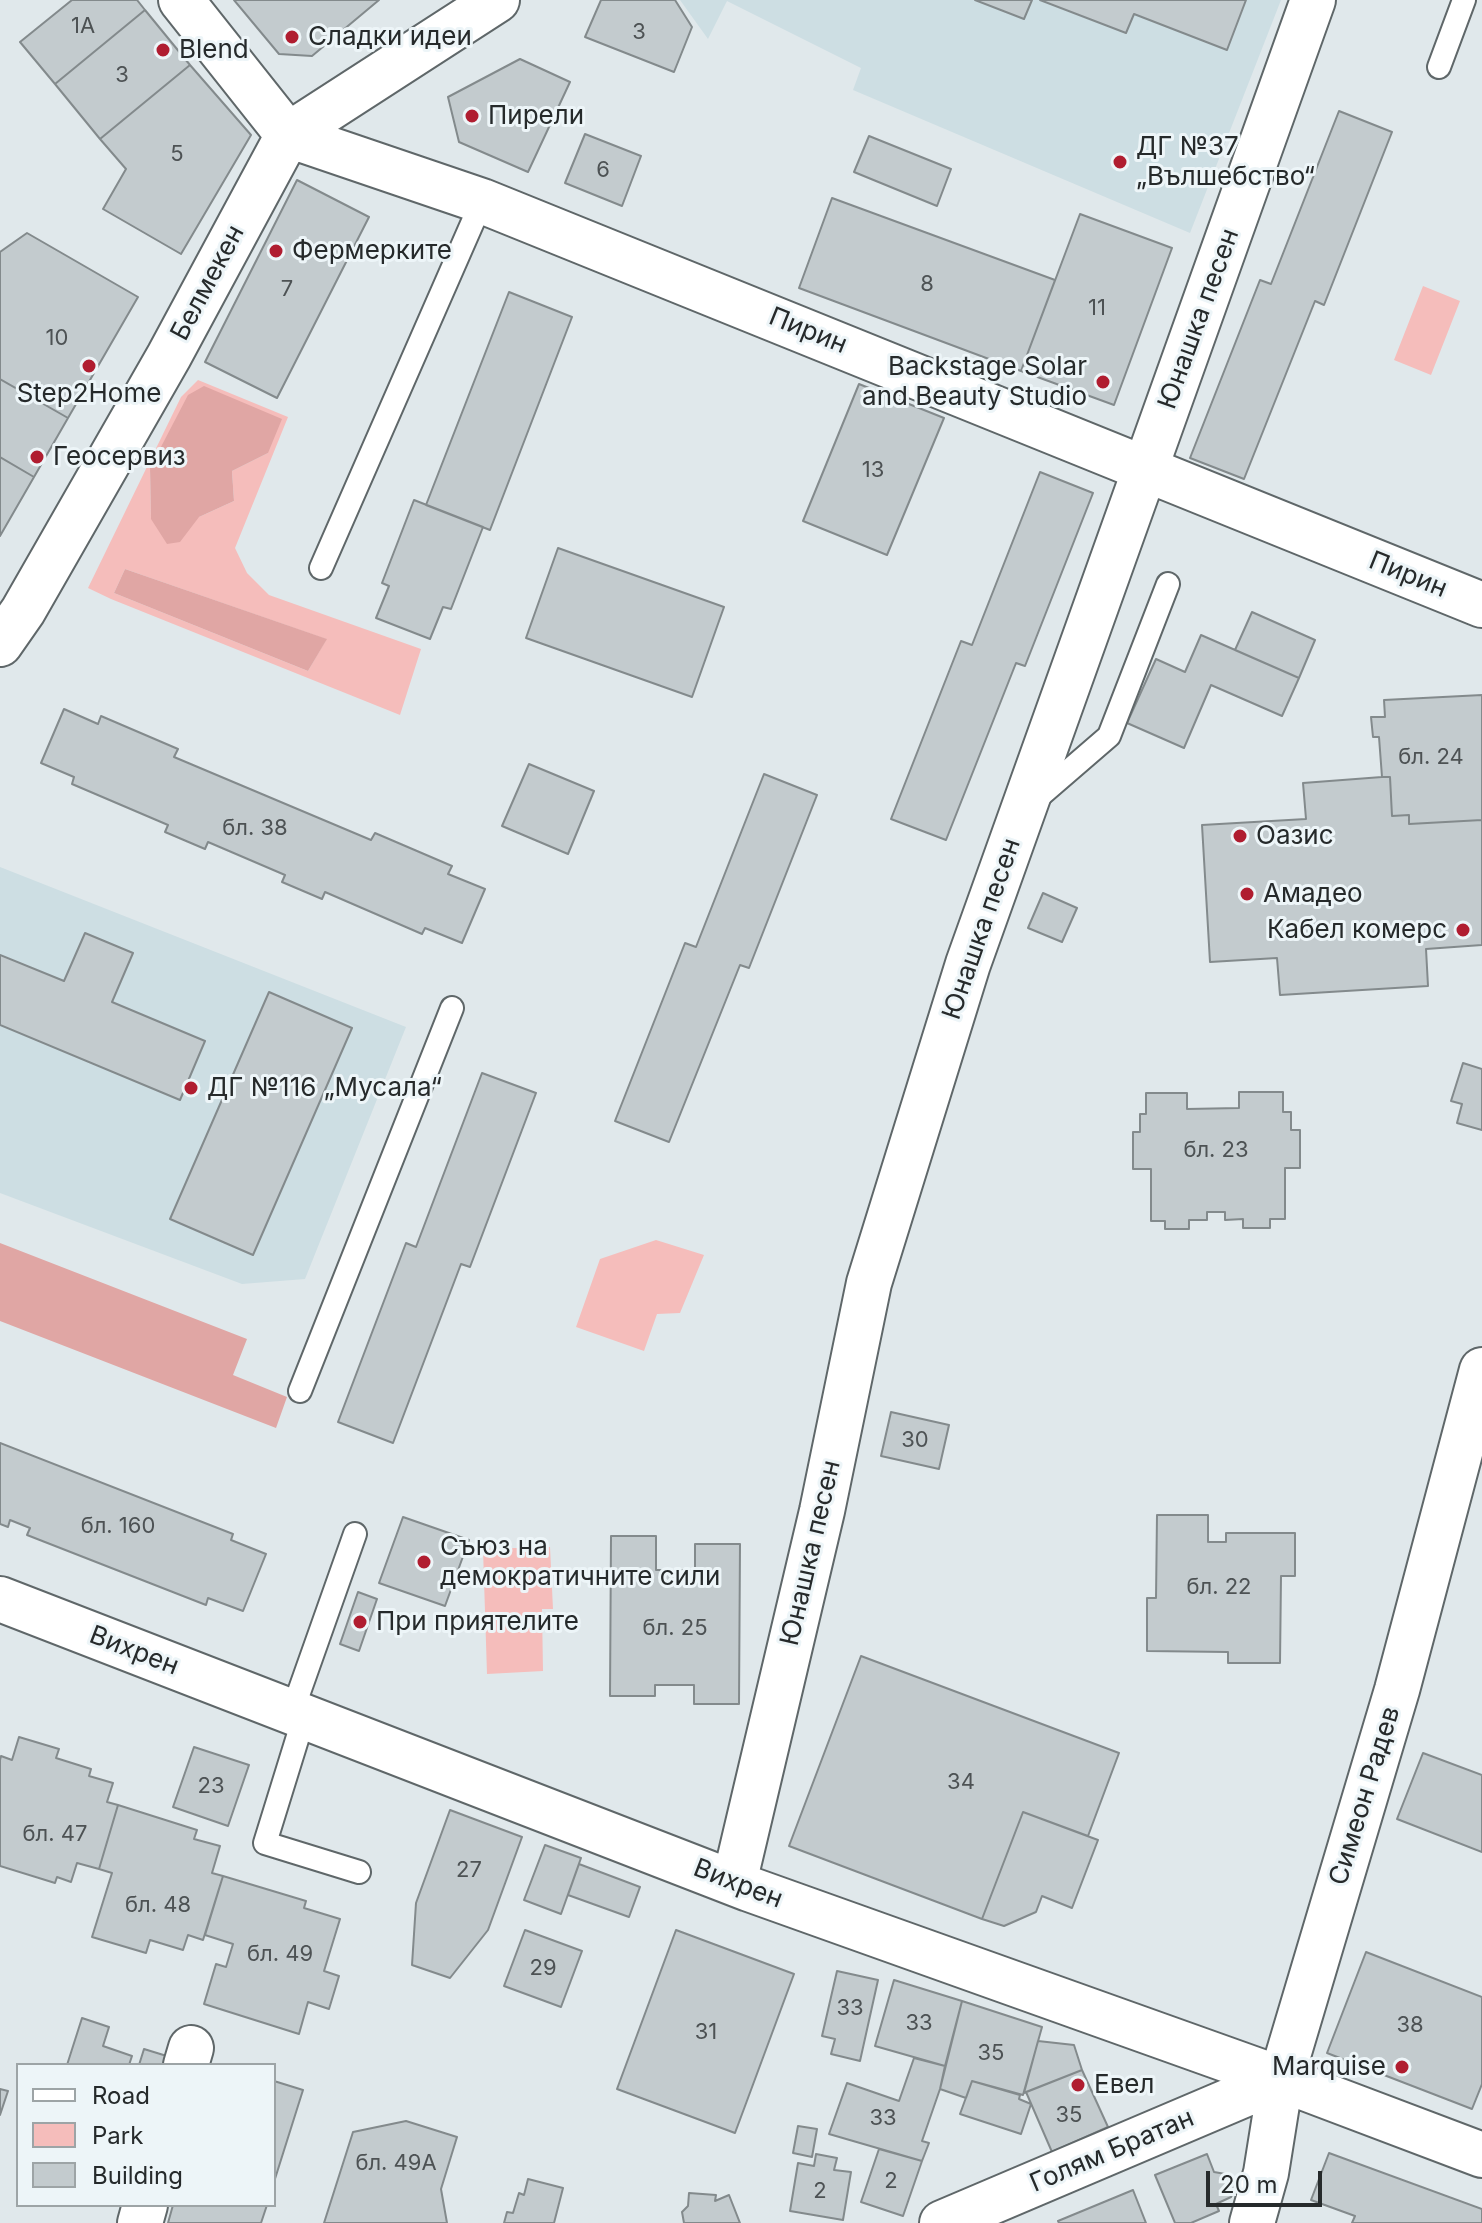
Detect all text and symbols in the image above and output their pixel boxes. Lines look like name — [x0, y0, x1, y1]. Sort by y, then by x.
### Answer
house number: 1А — [71, 13, 95, 39]
house number: 3 — [632, 19, 646, 45]
place label: Сладки идеи — [308, 21, 472, 53]
marker: Сладки идеи — [283, 28, 301, 46]
place label: Blend — [179, 34, 249, 66]
marker: Blend — [154, 41, 172, 59]
house number: 3 — [115, 62, 129, 88]
place label: Пирели — [488, 100, 584, 132]
marker: Пирели — [463, 107, 481, 125]
place label: ДГ №37 „Вълшебство“ — [1136, 131, 1315, 192]
house number: 5 — [170, 141, 184, 167]
marker: ДГ №37 „Вълшебство“ — [1111, 153, 1129, 171]
house number: 6 — [596, 157, 610, 183]
street label: Белмекен — [165, 220, 251, 346]
street label: Юнашка песен — [1152, 225, 1246, 413]
place label: Фермерките — [292, 235, 452, 267]
marker: Фермерките — [267, 242, 285, 260]
house number: 8 — [920, 271, 934, 297]
house number: 7 — [281, 276, 293, 302]
house number: 11 — [1088, 295, 1106, 321]
street label: Пирин — [764, 301, 852, 361]
house number: 10 — [46, 325, 68, 351]
place label: Backstage Solar and Beauty Studio — [862, 351, 1087, 412]
marker: Step2Home — [80, 357, 98, 375]
marker: Backstage Solar and Beauty Studio — [1094, 373, 1112, 391]
place label: Step2Home — [17, 378, 161, 410]
place label: Геосервиз — [53, 441, 186, 473]
marker: Геосервиз — [28, 448, 46, 466]
house number: 13 — [862, 457, 884, 483]
street label: Пирин — [1364, 545, 1452, 605]
house number: бл. 24 — [1398, 744, 1464, 770]
house number: бл. 38 — [222, 815, 288, 841]
place label: Оазис — [1256, 820, 1334, 852]
marker: Оазис — [1231, 827, 1249, 845]
street label: Юнашка песен — [936, 834, 1028, 1024]
place label: Амадео — [1263, 878, 1363, 910]
marker: Амадео — [1238, 885, 1256, 903]
place label: Кабел комерс — [1267, 914, 1447, 946]
marker: Кабел комерс — [1454, 921, 1472, 939]
place label: ДГ №116 „Мусала“ — [207, 1072, 442, 1104]
marker: ДГ №116 „Мусала“ — [182, 1079, 200, 1097]
house number: бл. 23 — [1183, 1137, 1249, 1163]
house number: 30 — [901, 1427, 929, 1453]
street label: Юнашка песен — [774, 1457, 848, 1649]
house number: бл. 160 — [81, 1513, 155, 1539]
place label: Съюз на демократичните сили — [440, 1531, 720, 1592]
marker: Съюз на демократичните сили — [415, 1553, 433, 1571]
house number: бл. 22 — [1186, 1574, 1252, 1600]
place label: При приятелите — [376, 1606, 579, 1638]
marker: При приятелите — [351, 1613, 369, 1631]
house number: бл. 25 — [642, 1615, 708, 1641]
street label: Вихрен — [85, 1620, 183, 1682]
street label: Симеон Радев — [1323, 1703, 1407, 1889]
house number: 34 — [947, 1769, 975, 1795]
house number: 23 — [197, 1773, 225, 1799]
house number: бл. 47 — [23, 1821, 87, 1847]
street label: Вихрен — [689, 1853, 787, 1915]
house number: 27 — [456, 1857, 482, 1883]
house number: бл. 48 — [125, 1892, 191, 1918]
house number: бл. 49 — [247, 1941, 313, 1967]
house number: 29 — [529, 1955, 557, 1981]
house number: 33 — [836, 1995, 864, 2021]
house number: 33 — [905, 2010, 933, 2036]
house number: 38 — [1396, 2012, 1424, 2038]
house number: 31 — [695, 2019, 717, 2045]
house number: 35 — [978, 2040, 1004, 2066]
place label: Marquise — [1272, 2051, 1386, 2083]
marker: Marquise — [1393, 2058, 1411, 2076]
legend — [16, 2063, 276, 2207]
place label: Евел — [1094, 2069, 1154, 2101]
marker: Евел — [1069, 2076, 1087, 2094]
text: Road — [92, 2081, 150, 2110]
street label: Голям Братан — [1025, 2102, 1199, 2200]
house number: 35 — [1056, 2102, 1082, 2128]
house number: 33 — [869, 2105, 897, 2131]
text: Park — [92, 2121, 143, 2150]
house number: бл. 49А — [355, 2150, 437, 2176]
scale bar — [1210, 2155, 1326, 2205]
text: Building — [92, 2161, 183, 2190]
house number: 2 — [884, 2168, 898, 2194]
text: 20 m — [1220, 2170, 1278, 2199]
house number: 2 — [813, 2178, 827, 2204]

